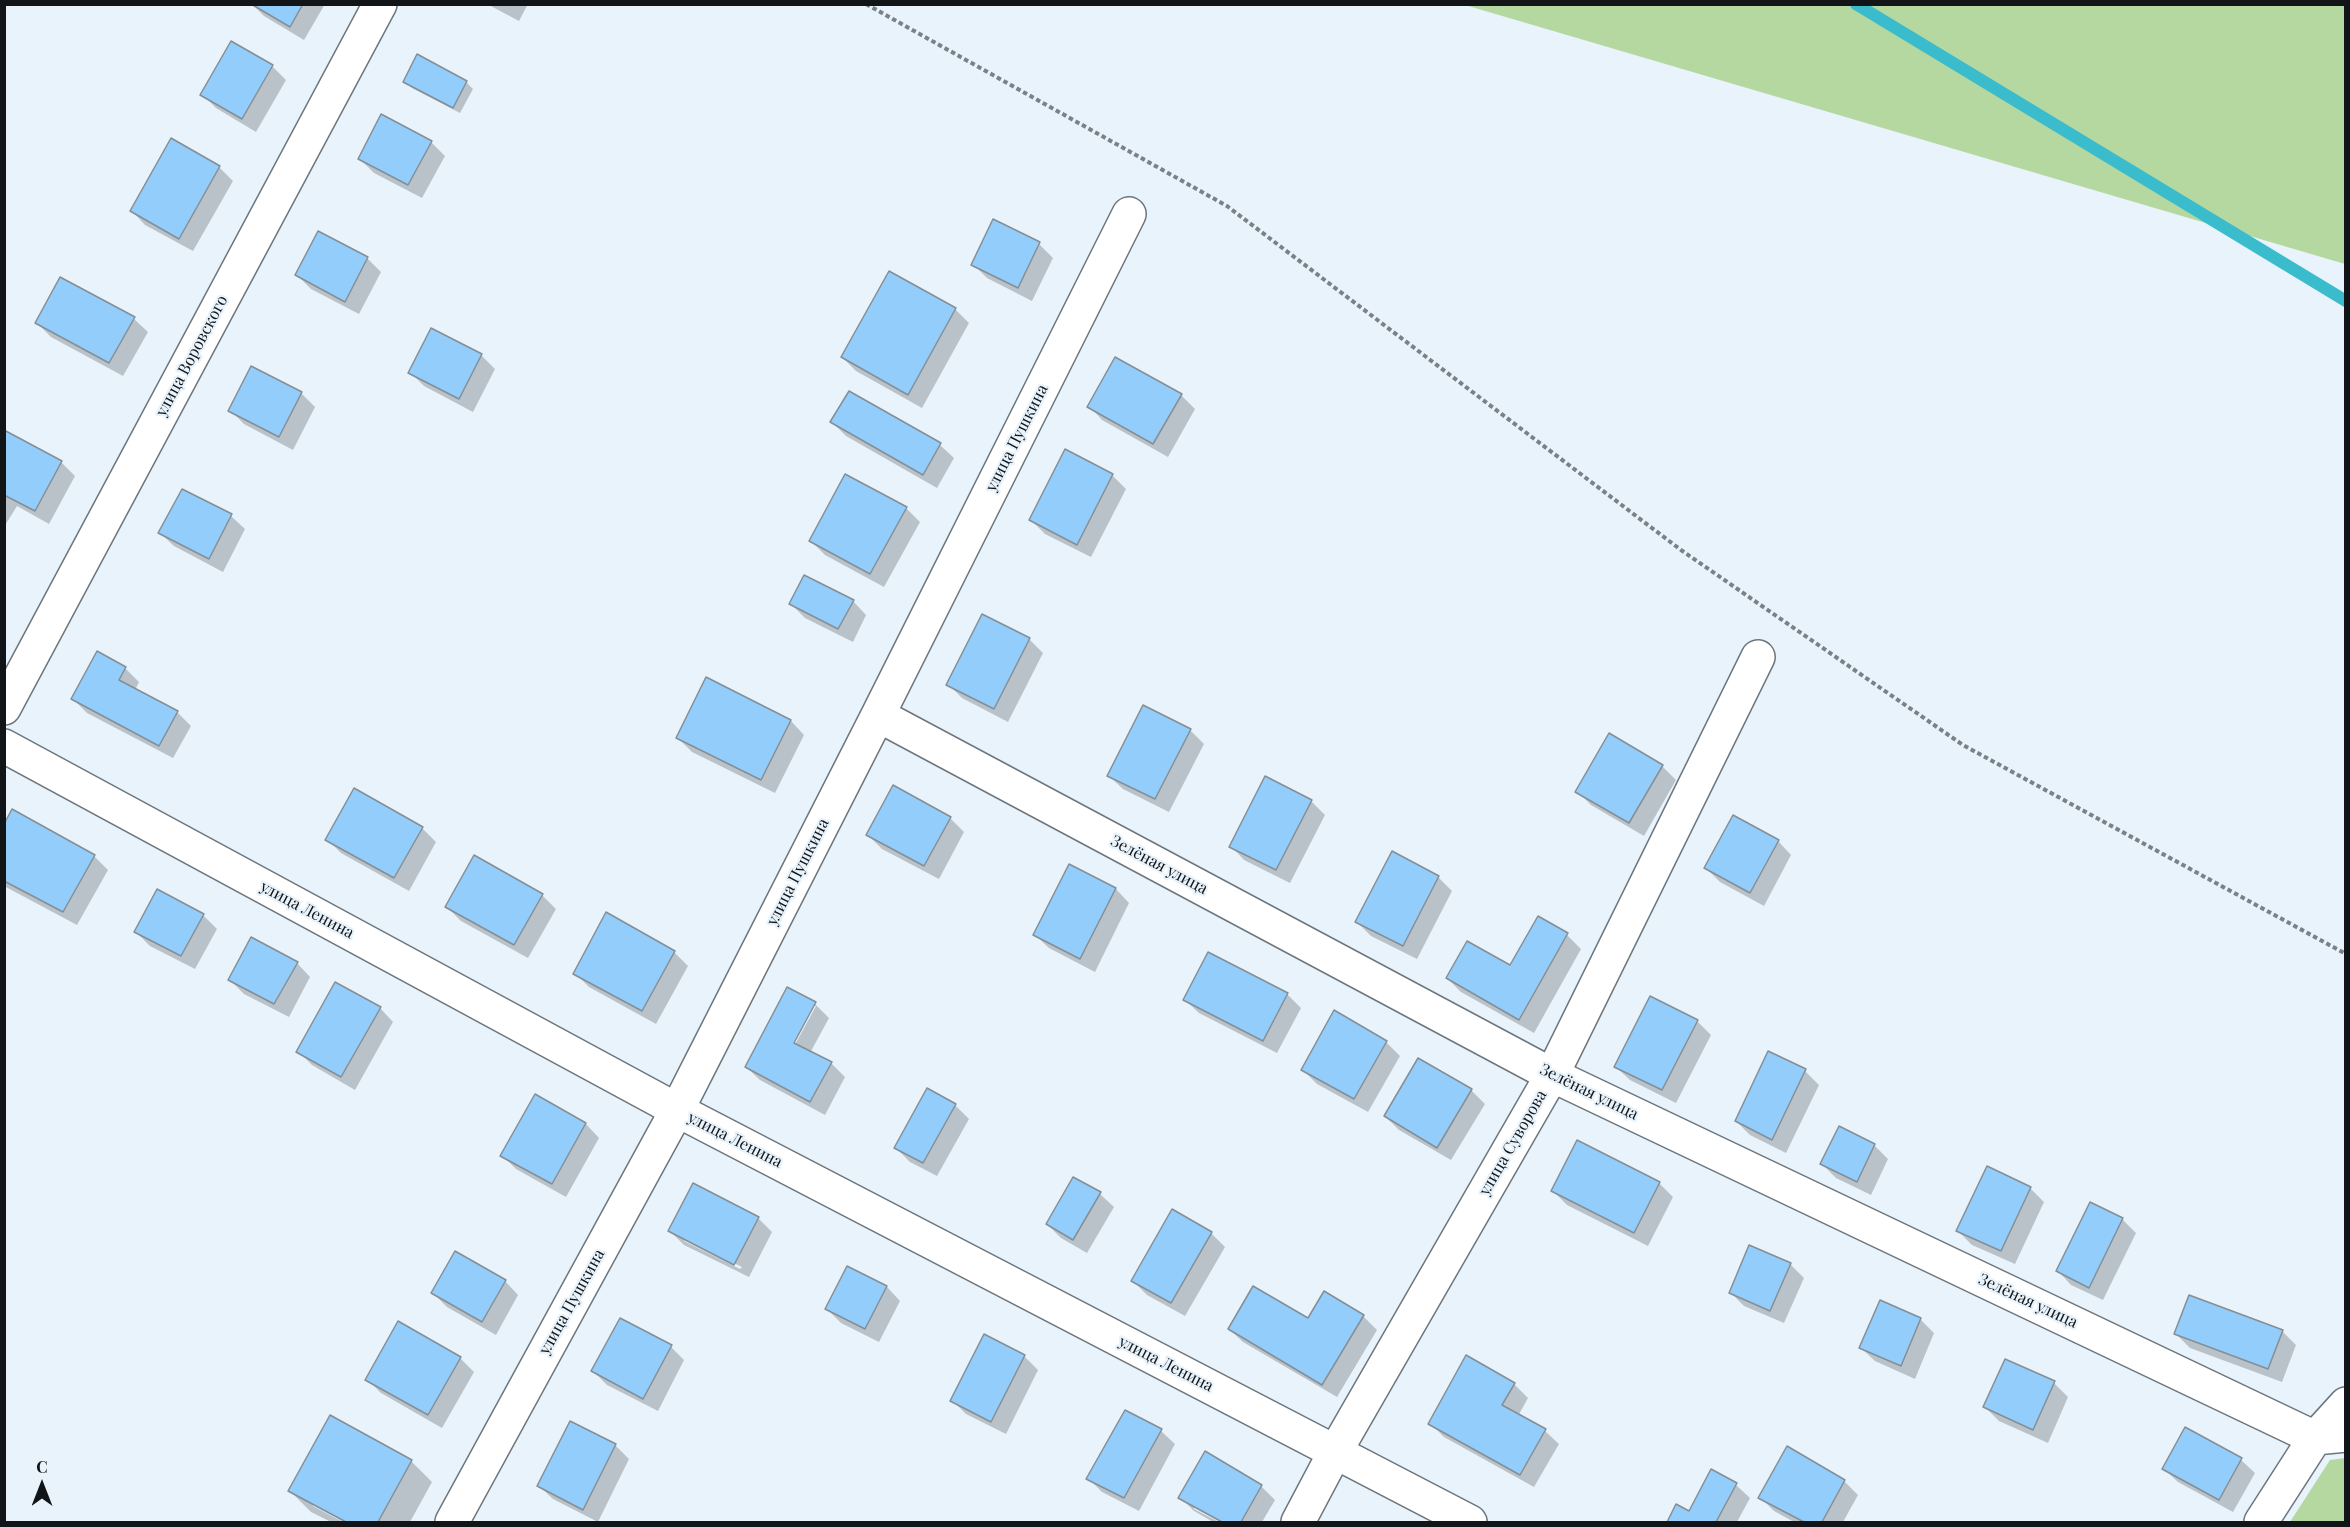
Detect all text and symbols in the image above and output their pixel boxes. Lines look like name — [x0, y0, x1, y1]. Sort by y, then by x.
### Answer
street label: улица Воровского — [152, 292, 232, 420]
street label: улица Пушкина — [982, 381, 1052, 495]
street label: улица Пушкина — [763, 815, 833, 929]
street label: Зелёная улица — [1107, 831, 1211, 899]
street label: улица Ленина — [257, 877, 357, 943]
street label: Зелёная улица — [1537, 1060, 1641, 1124]
street label: улица Суворова — [1475, 1087, 1551, 1199]
street label: улица Ленина — [685, 1108, 785, 1172]
street label: улица Пушкина — [535, 1246, 609, 1358]
street label: Зелёная улица — [1975, 1270, 2081, 1332]
street label: улица Ленина — [1116, 1332, 1216, 1396]
north arrow — [12, 1455, 72, 1515]
text: С — [36, 1456, 48, 1477]

